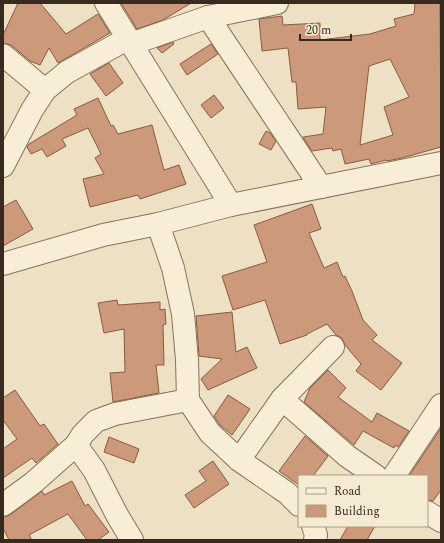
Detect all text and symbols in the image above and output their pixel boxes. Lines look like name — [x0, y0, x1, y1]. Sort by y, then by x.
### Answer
scale bar — [300, 16, 351, 42]
text: 20 m — [306, 21, 331, 40]
legend — [298, 475, 428, 527]
text: Road — [334, 482, 361, 501]
text: Building — [334, 502, 380, 521]

